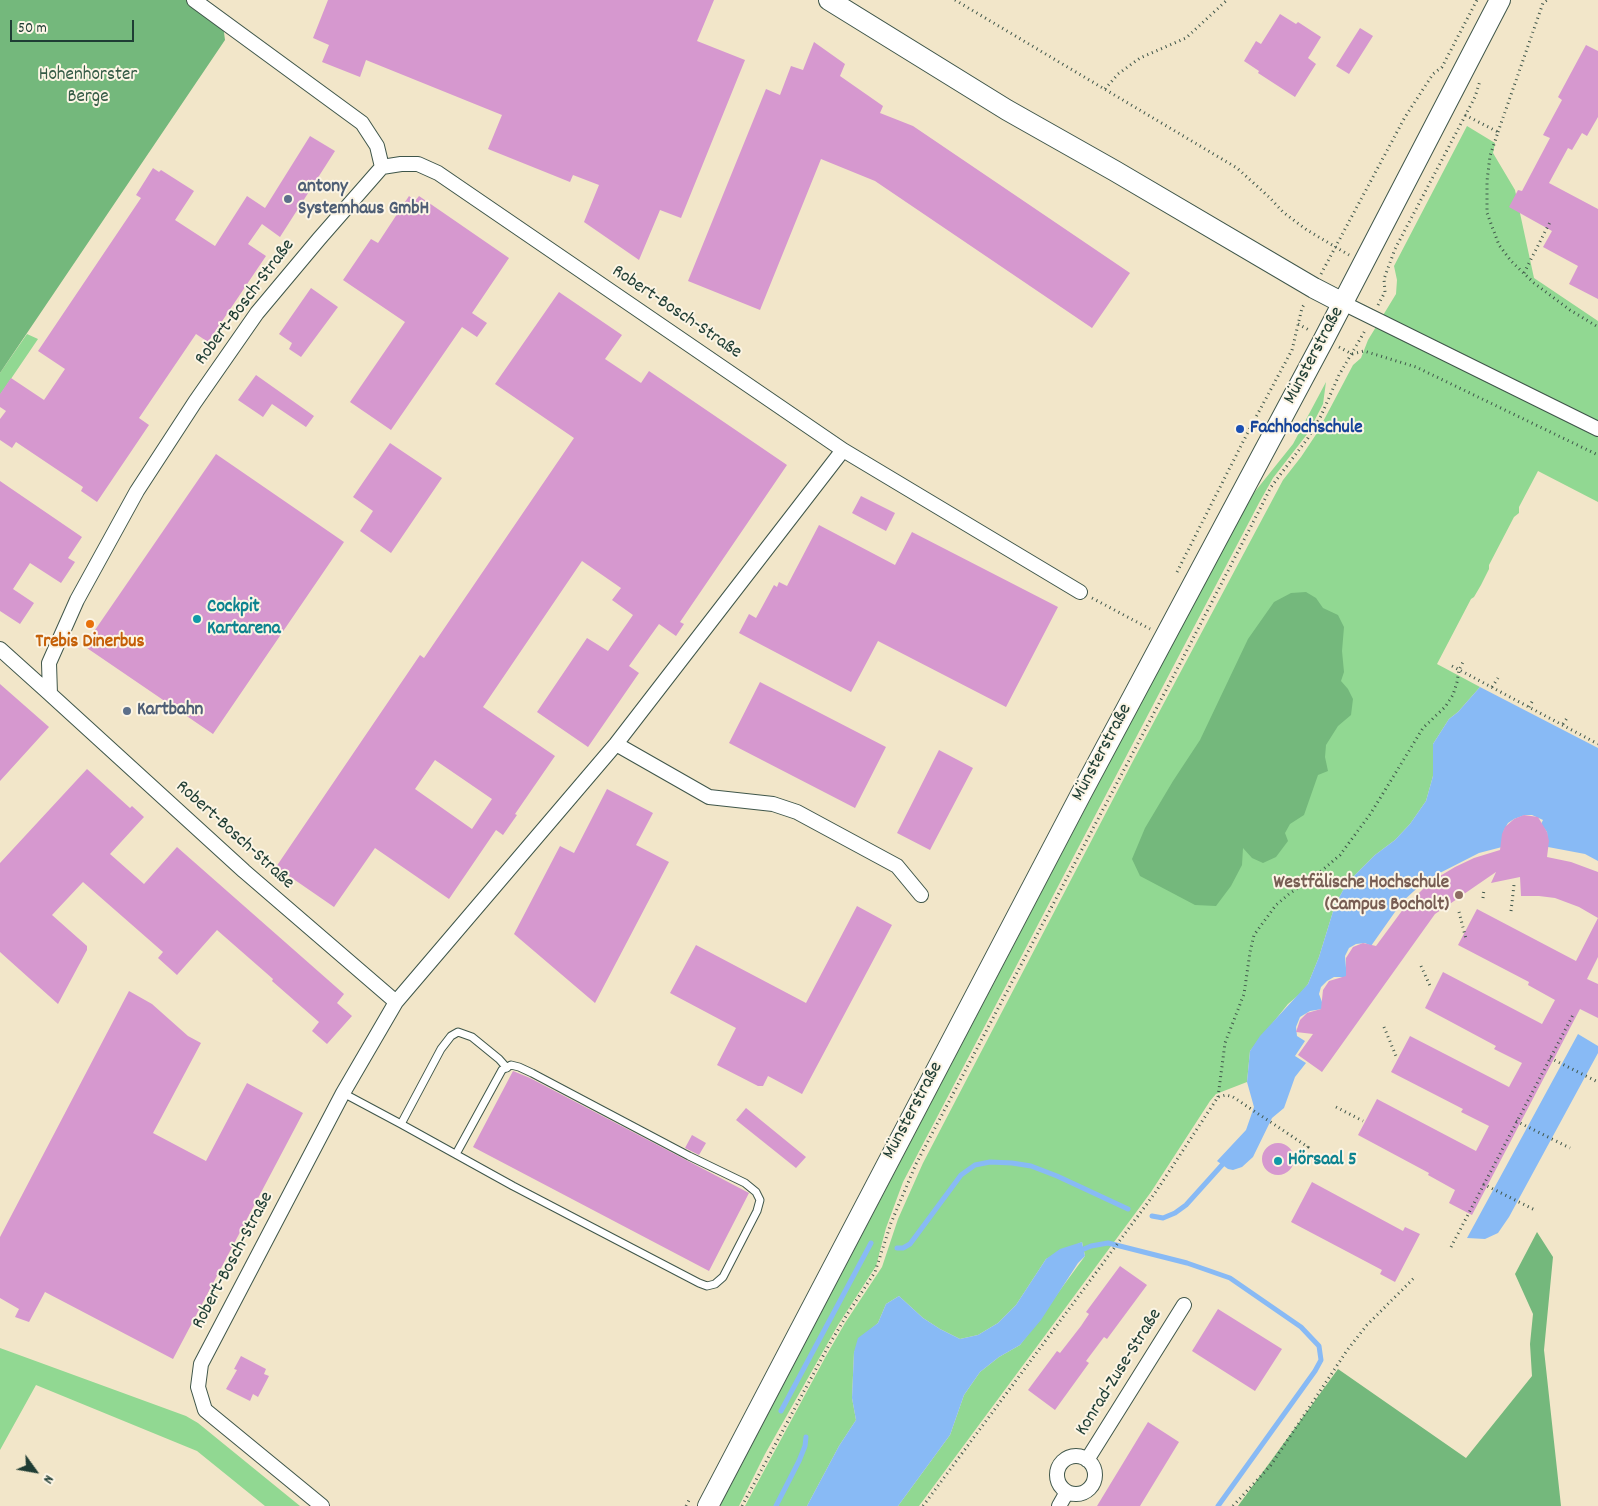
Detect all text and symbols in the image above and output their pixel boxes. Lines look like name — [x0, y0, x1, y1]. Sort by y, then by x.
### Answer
scale bar — [12, 10, 136, 42]
text: 50 m — [18, 18, 47, 40]
park label: Hohenhorster Berge — [39, 65, 137, 109]
place label: antony Systemhaus GmbH — [298, 177, 429, 221]
marker: antony Systemhaus GmbH — [282, 193, 294, 205]
street label: Robert-Bosch-Straße — [191, 235, 301, 371]
street label: Robert-Bosch-Straße — [607, 261, 745, 365]
street label: Münsterstraße — [1280, 303, 1350, 409]
place label: Fachhochschule — [1250, 418, 1363, 440]
marker: Fachhochschule — [1234, 423, 1246, 435]
place label: Cockpit Kartarena — [207, 597, 281, 641]
marker: Cockpit Kartarena — [191, 613, 203, 625]
marker: Trebis Dinerbus — [84, 618, 96, 630]
place label: Trebis Dinerbus — [36, 632, 144, 654]
place label: Kartbahn — [137, 700, 203, 722]
street label: Münsterstraße — [1068, 700, 1138, 806]
marker: Kartbahn — [121, 705, 133, 717]
street label: Robert-Bosch-Straße — [170, 777, 298, 895]
place label: Westfälische Hochschule (Campus Bocholt) — [1274, 873, 1449, 917]
marker: Westfälische Hochschule (Campus Bocholt) — [1453, 889, 1465, 901]
street label: Münsterstraße — [879, 1058, 949, 1164]
place label: Hörsaal 5 — [1288, 1150, 1357, 1172]
marker: Hörsaal 5 — [1272, 1155, 1284, 1167]
street label: Robert-Bosch-Straße — [188, 1189, 280, 1333]
street label: Konrad-Zuse-Straße — [1072, 1305, 1168, 1441]
north arrow — [10, 1446, 60, 1496]
text: N — [37, 1471, 58, 1487]

